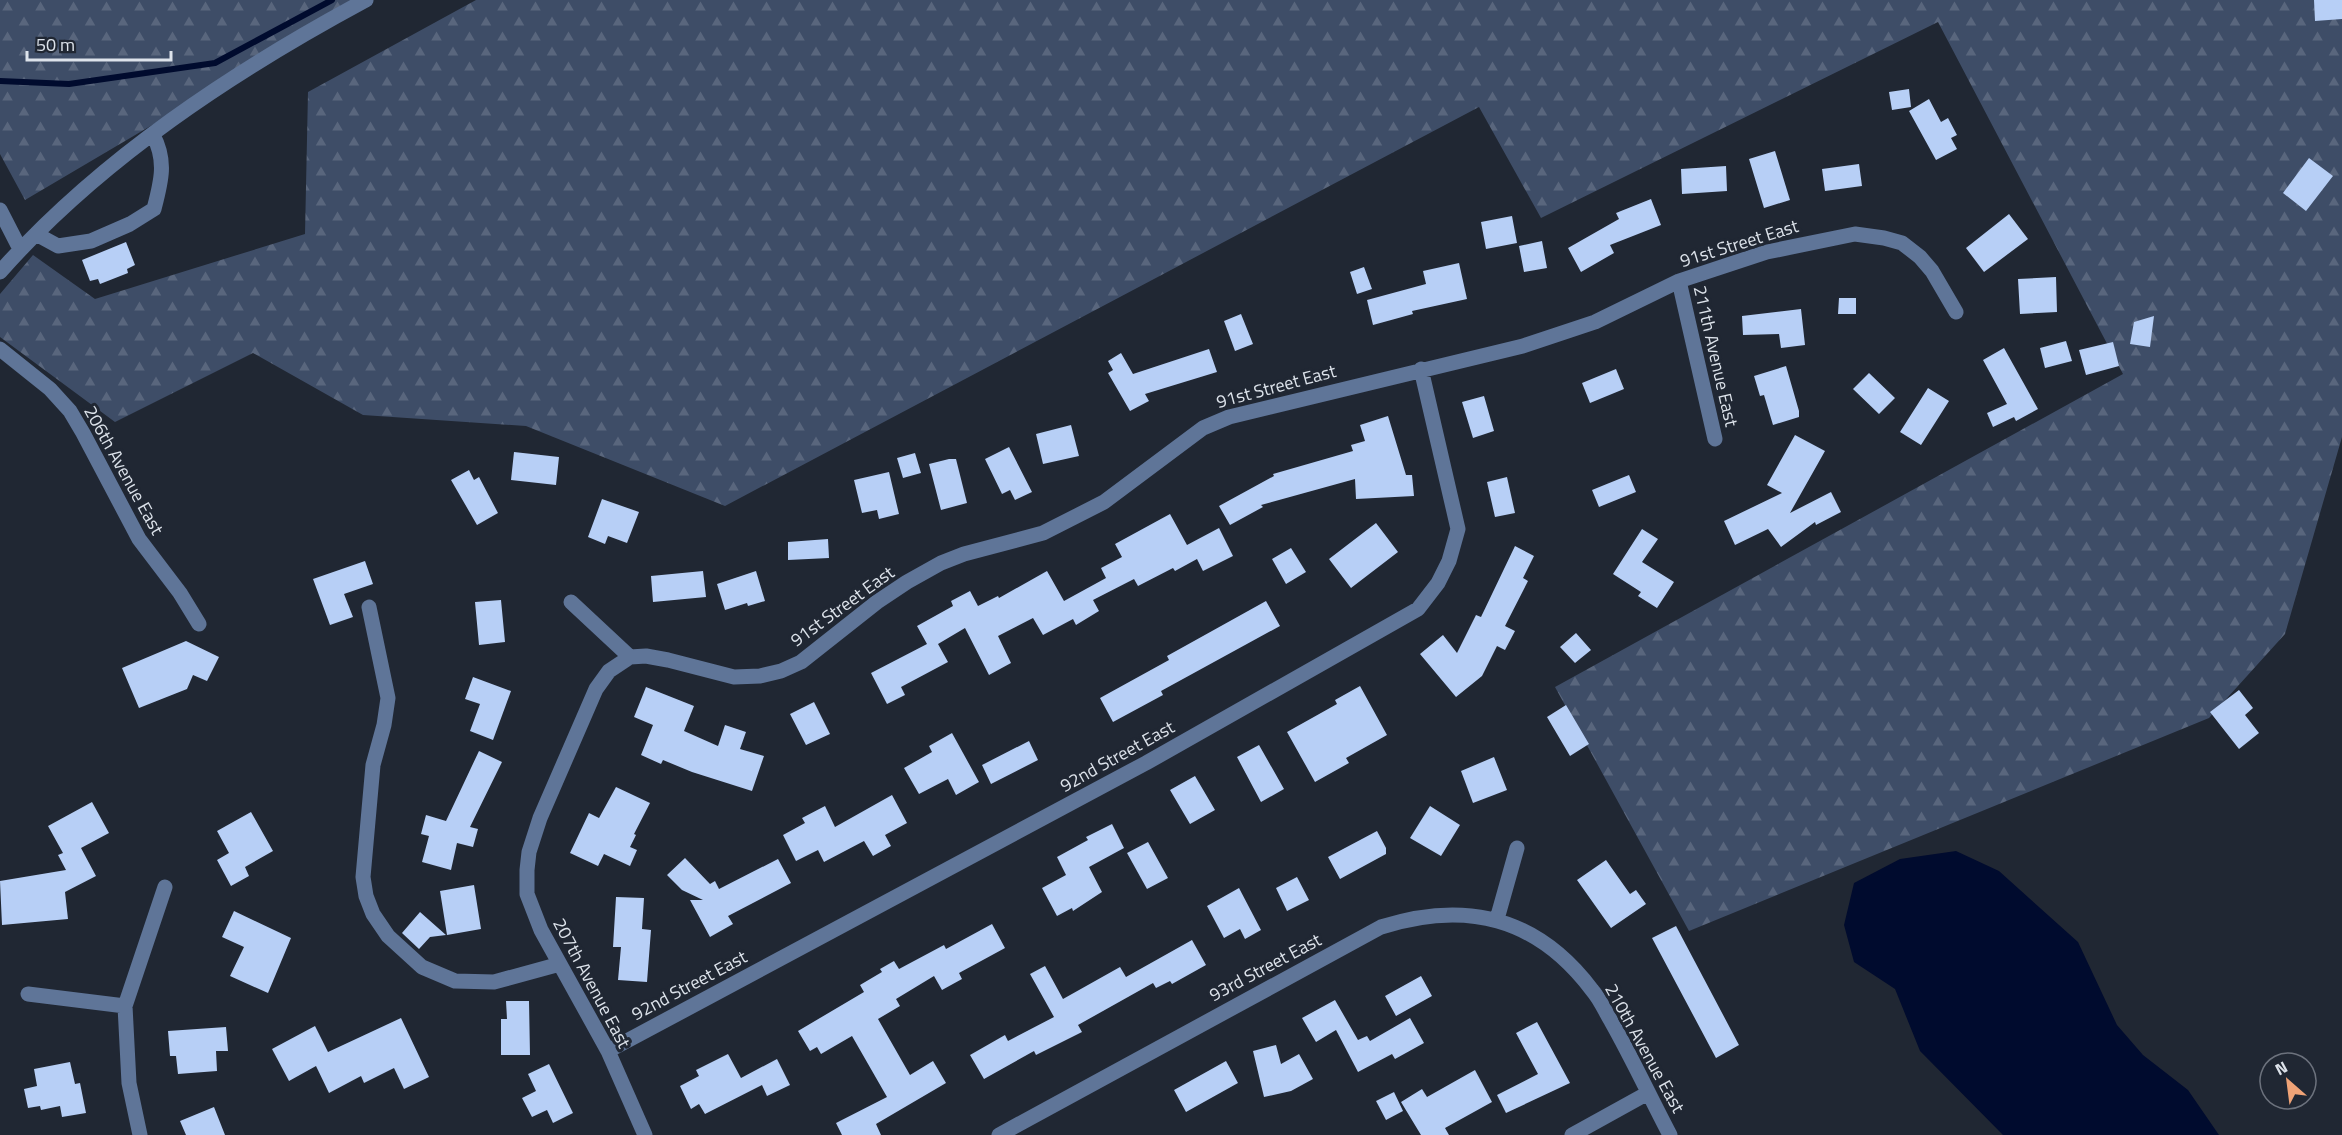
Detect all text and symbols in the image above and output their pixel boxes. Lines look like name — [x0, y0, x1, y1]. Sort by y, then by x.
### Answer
scale bar — [27, 24, 171, 62]
text: 50 m — [36, 31, 75, 58]
street label: 91st Street East — [1676, 212, 1802, 274]
street label: 211th Avenue East — [1687, 283, 1746, 430]
street label: 91st Street East — [1213, 357, 1339, 415]
street label: 206th Avenue East — [77, 400, 171, 540]
street label: 91st Street East — [784, 559, 900, 653]
street label: 92nd Street East — [1055, 713, 1180, 799]
street label: 207th Avenue East — [546, 913, 638, 1054]
street label: 93rd Street East — [1204, 926, 1327, 1008]
street label: 92nd Street East — [626, 943, 752, 1027]
street label: 210th Avenue East — [1598, 978, 1692, 1118]
north arrow — [2258, 1051, 2318, 1111]
text: N — [2270, 1055, 2291, 1081]

